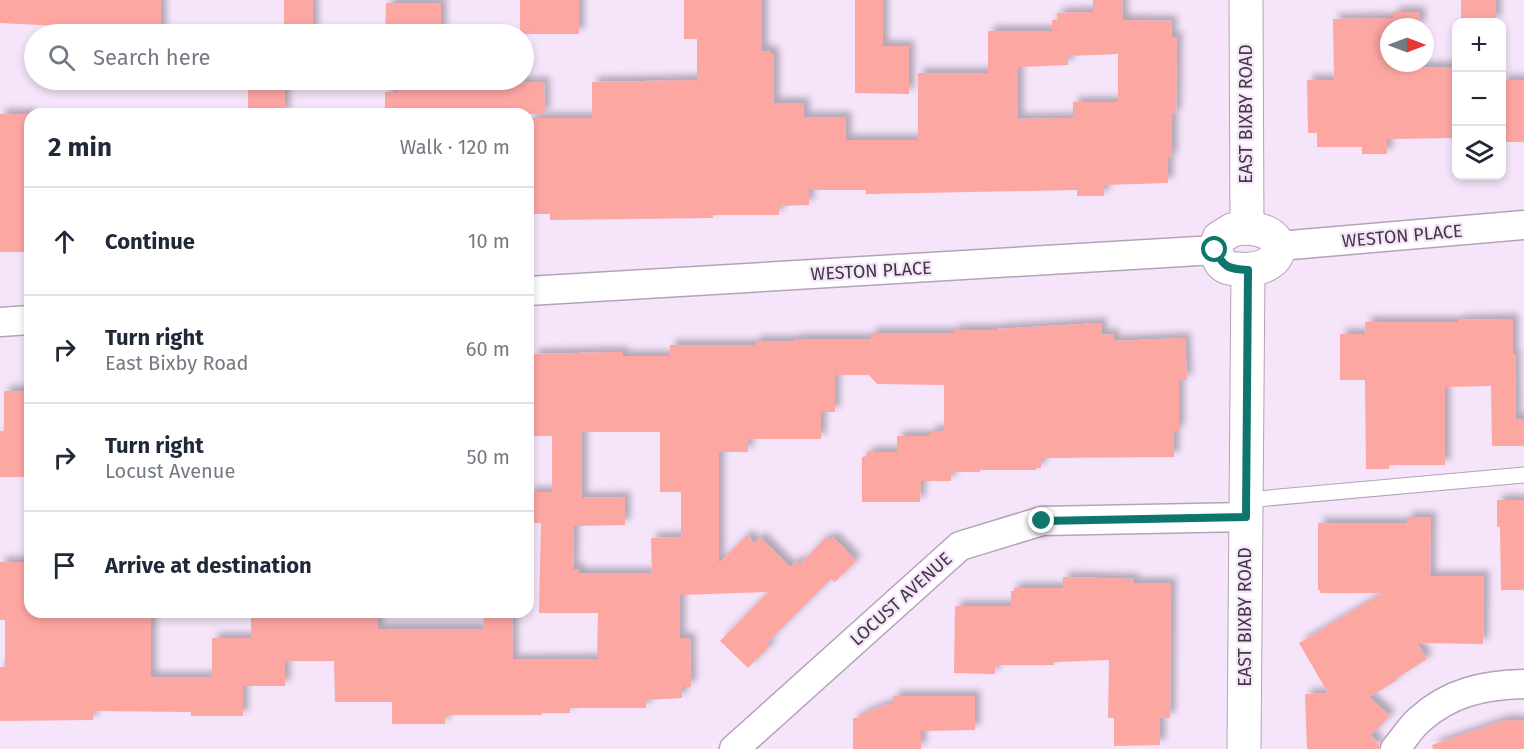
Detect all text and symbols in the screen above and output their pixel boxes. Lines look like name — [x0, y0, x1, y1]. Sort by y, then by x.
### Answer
north arrow — [1380, 18, 1434, 72]
map controls — [1452, 18, 1506, 180]
button: + — [1452, 18, 1506, 72]
search box — [24, 24, 534, 90]
icon: search — [45, 41, 78, 74]
text: Search here — [93, 44, 211, 71]
street label: EAST BIXBY ROAD — [1235, 44, 1257, 184]
button: − — [1452, 72, 1506, 126]
button: layers — [1452, 126, 1506, 180]
text: 2 min — [48, 132, 112, 163]
text: Walk · 120 m — [400, 135, 510, 159]
street label: WESTON PLACE — [1341, 220, 1463, 252]
icon: ahead — [48, 225, 81, 258]
text: Continue — [105, 228, 195, 255]
text: 10 m — [468, 229, 510, 253]
route start — [1201, 236, 1227, 262]
street label: WESTON PLACE — [810, 257, 932, 285]
text: Turn right — [105, 324, 204, 351]
icon: right — [48, 333, 81, 366]
text: 60 m — [466, 337, 510, 361]
text: East Bixby Road — [105, 351, 249, 375]
text: Turn right — [105, 432, 204, 459]
icon: right — [48, 441, 81, 474]
text: 50 m — [466, 445, 510, 469]
text: Locust Avenue — [105, 459, 235, 483]
route end — [1028, 507, 1054, 533]
street label: EAST BIXBY ROAD — [1234, 547, 1256, 687]
street label: LOCUST AVENUE — [846, 548, 956, 650]
icon: arrive — [48, 549, 81, 582]
text: Arrive at destination — [105, 552, 312, 579]

